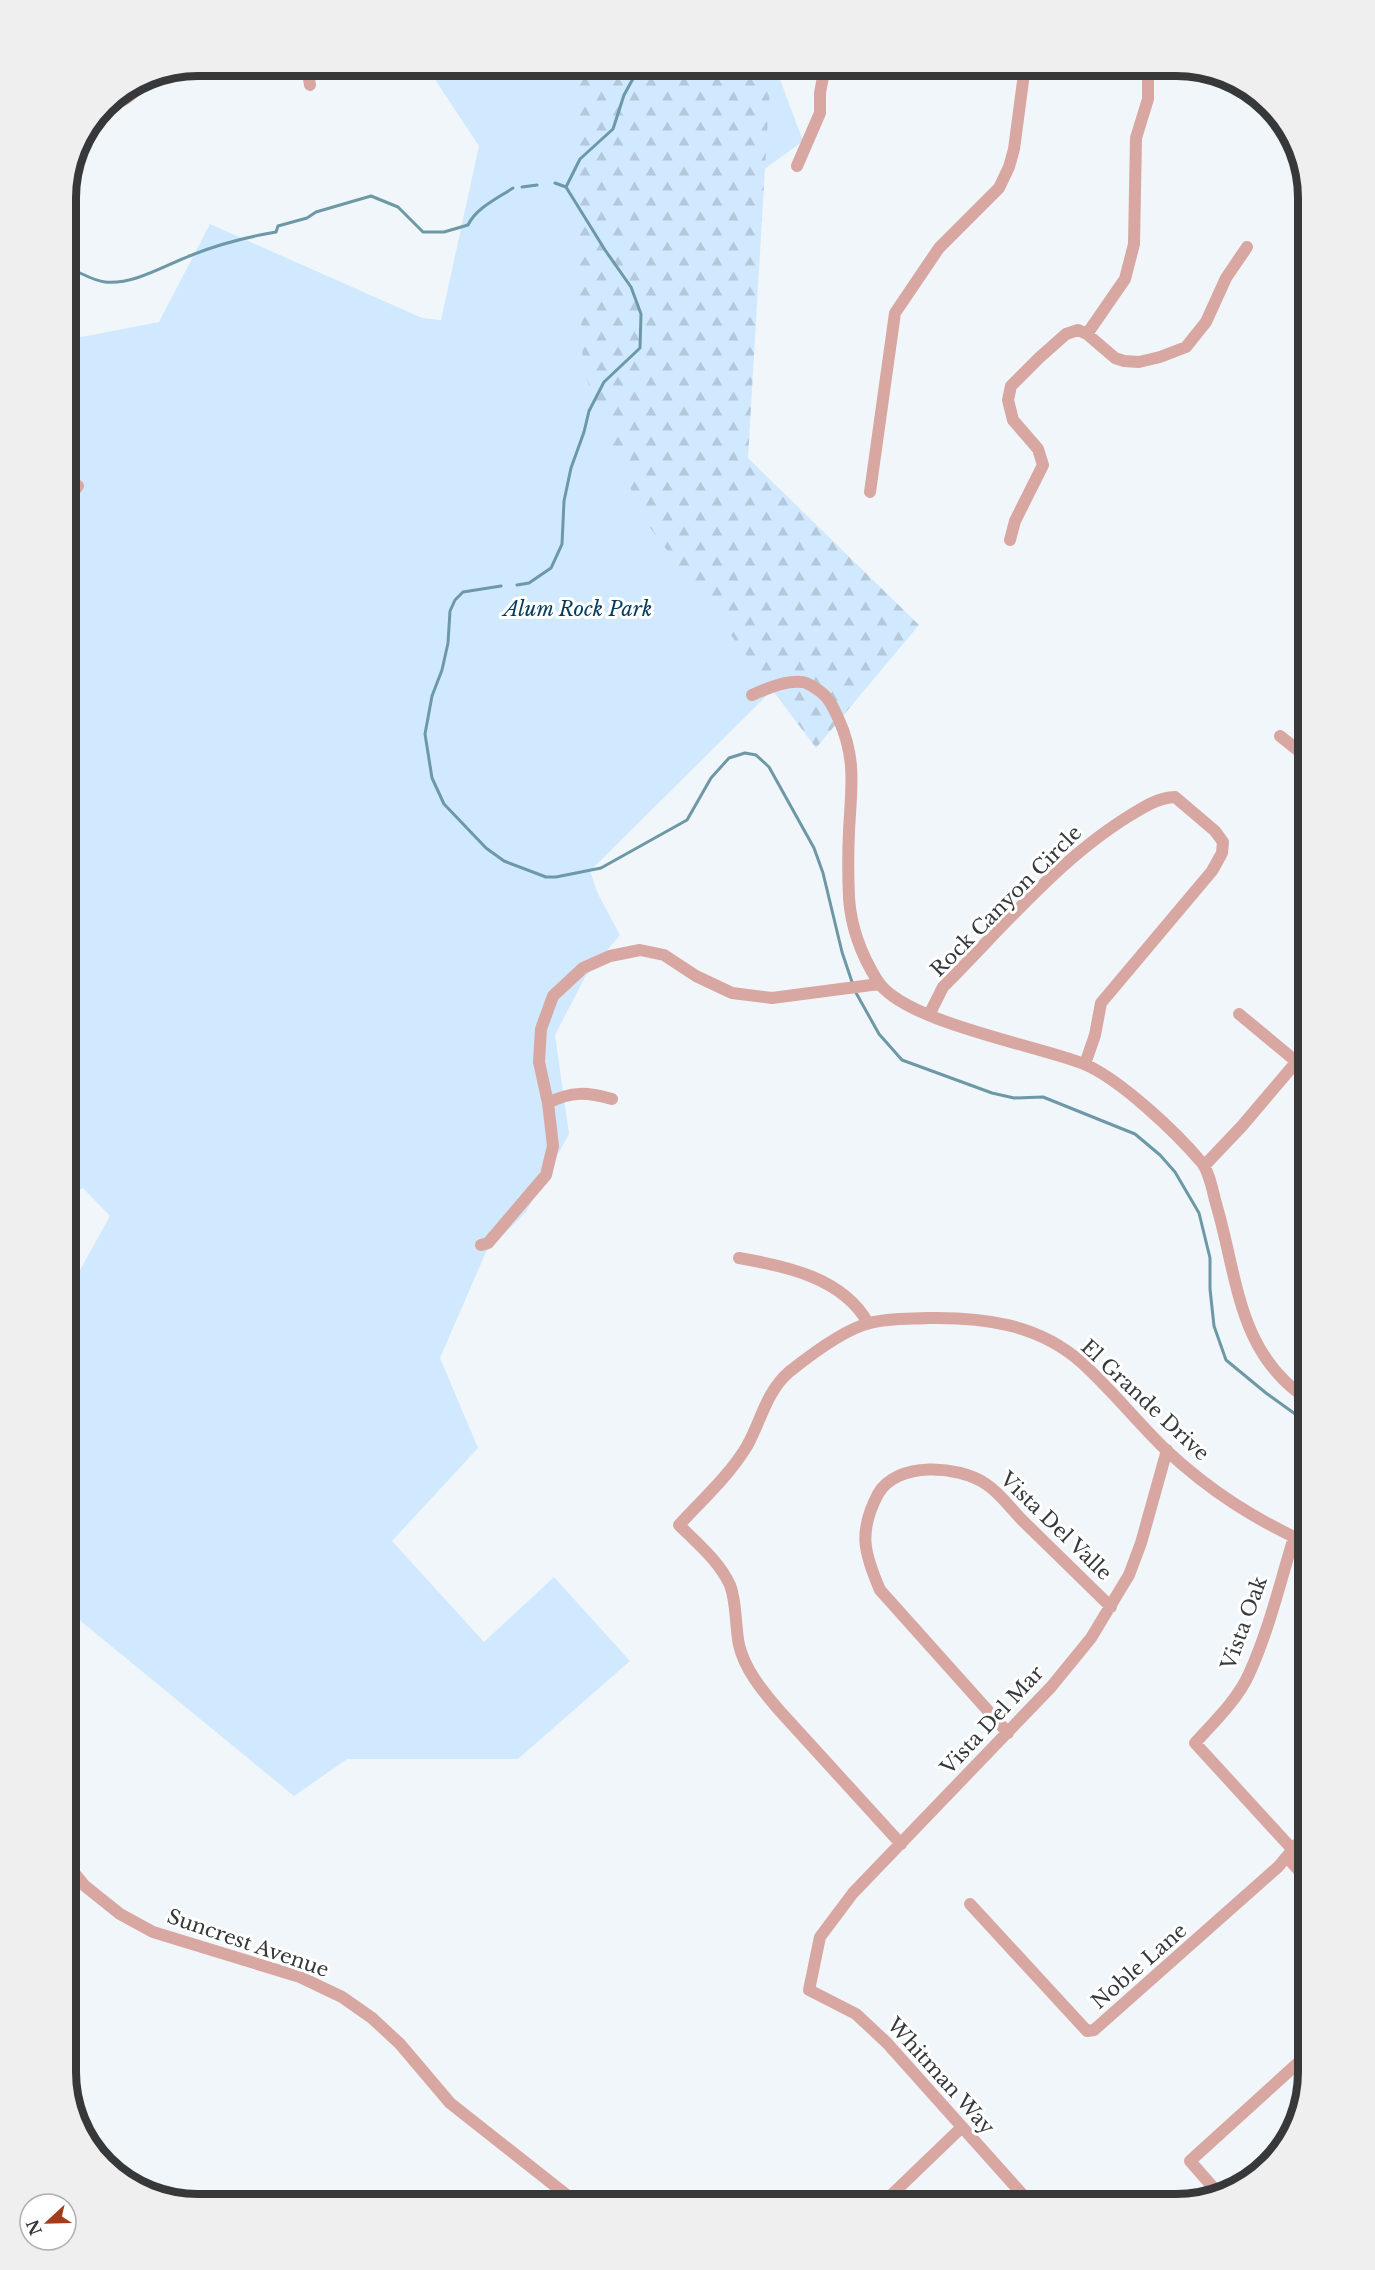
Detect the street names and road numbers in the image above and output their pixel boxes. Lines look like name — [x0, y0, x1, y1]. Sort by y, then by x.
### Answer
street label: Rock Canyon Circle — [926, 821, 1086, 981]
street label: El Grande Drive — [1076, 1334, 1214, 1466]
street label: Vista Del Valle — [995, 1466, 1117, 1585]
street label: Vista Oak — [1216, 1572, 1272, 1674]
street label: Vista Del Mar — [935, 1661, 1049, 1780]
street label: Suncrest Avenue — [164, 1904, 332, 1982]
street label: Noble Lane — [1087, 1918, 1191, 2014]
street label: Whitman Way — [882, 2012, 1000, 2139]

